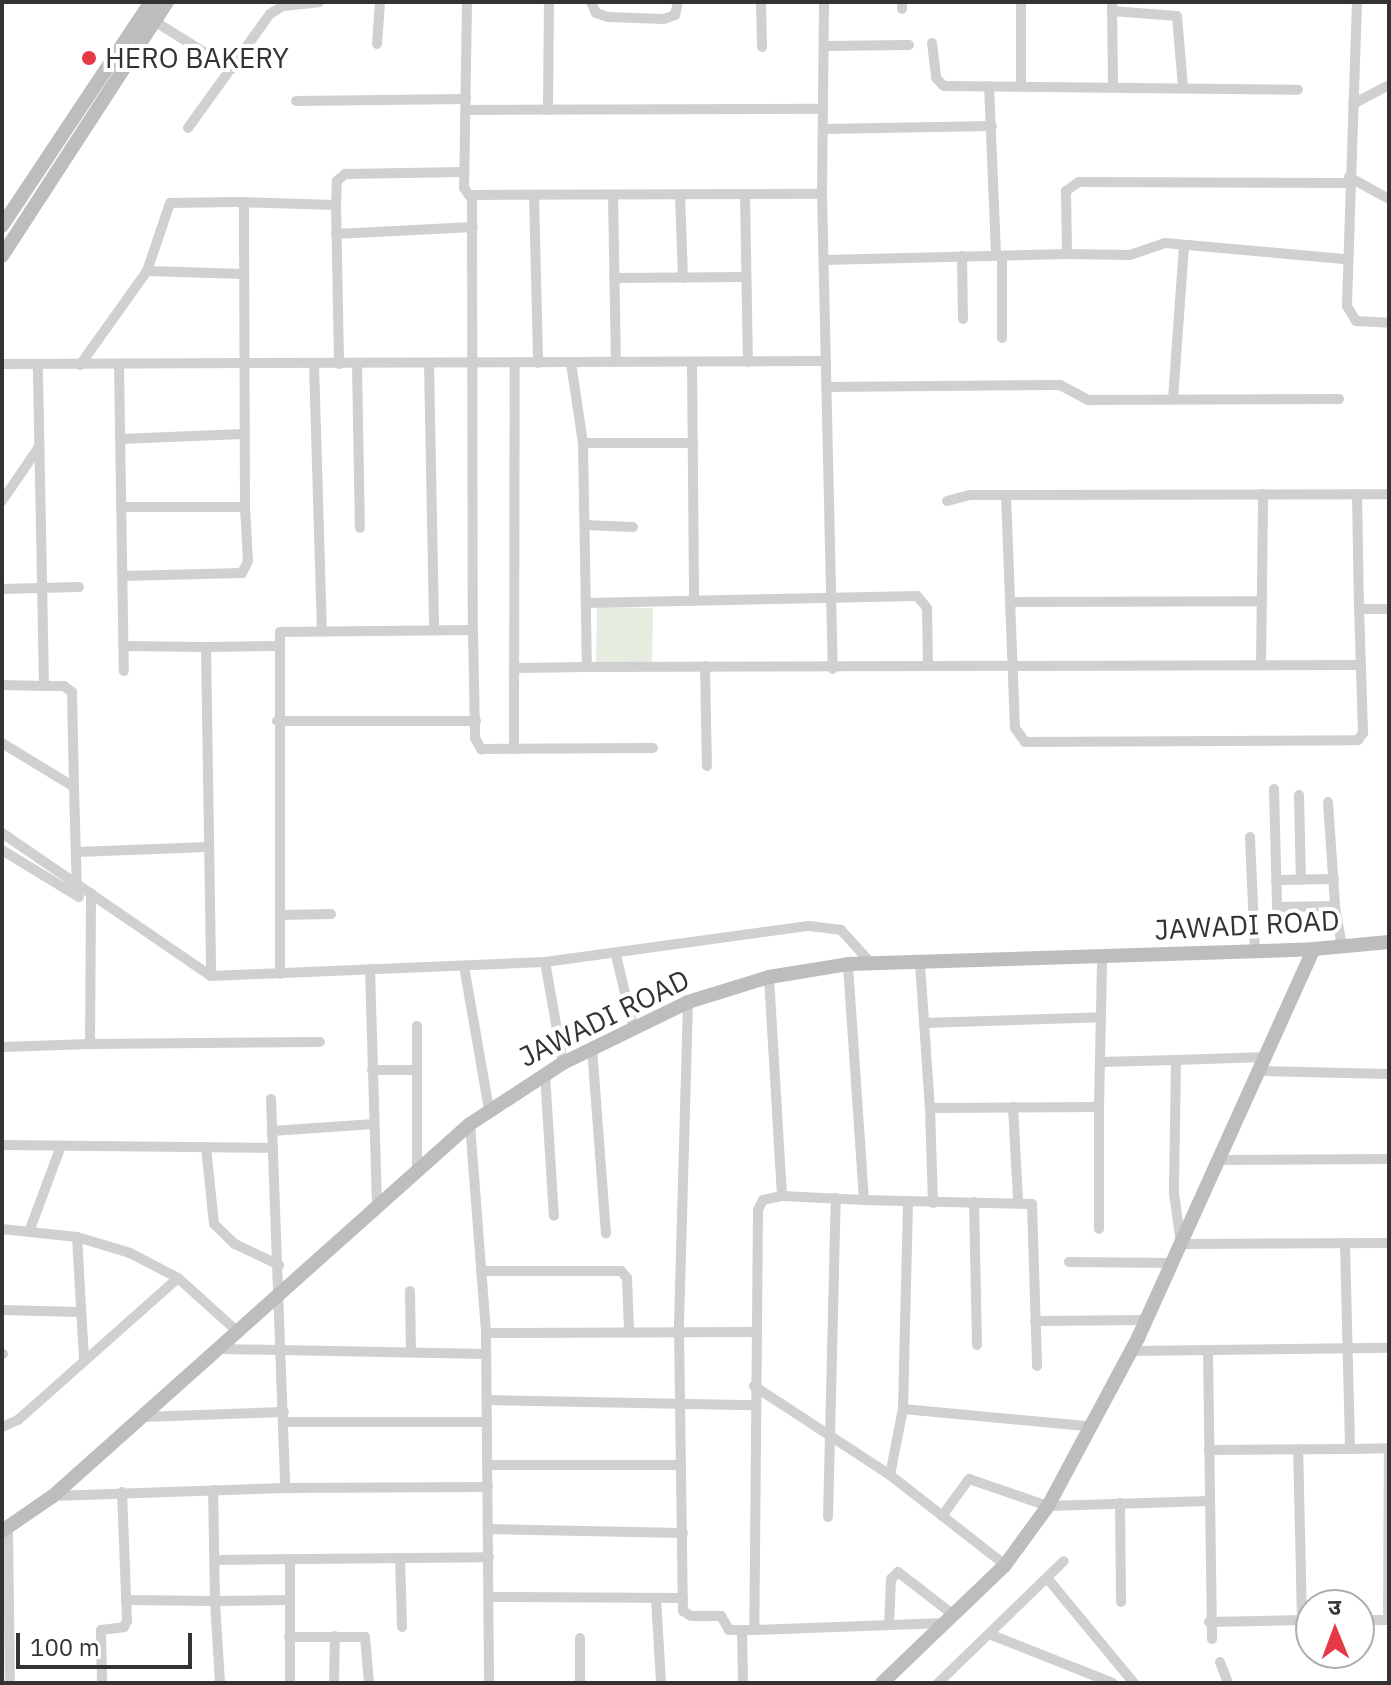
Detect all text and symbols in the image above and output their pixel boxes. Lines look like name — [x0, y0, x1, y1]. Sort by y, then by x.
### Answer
place label: HERO BAKERY — [105, 41, 289, 75]
marker: HERO BAKERY — [80, 49, 98, 67]
street label: JAWADI ROAD — [1154, 903, 1340, 947]
street label: JAWADI ROAD — [513, 962, 695, 1074]
north arrow — [1295, 1589, 1375, 1669]
text: उ — [1328, 1592, 1341, 1621]
scale bar — [20, 1617, 196, 1667]
text: 100 m — [30, 1631, 100, 1663]

